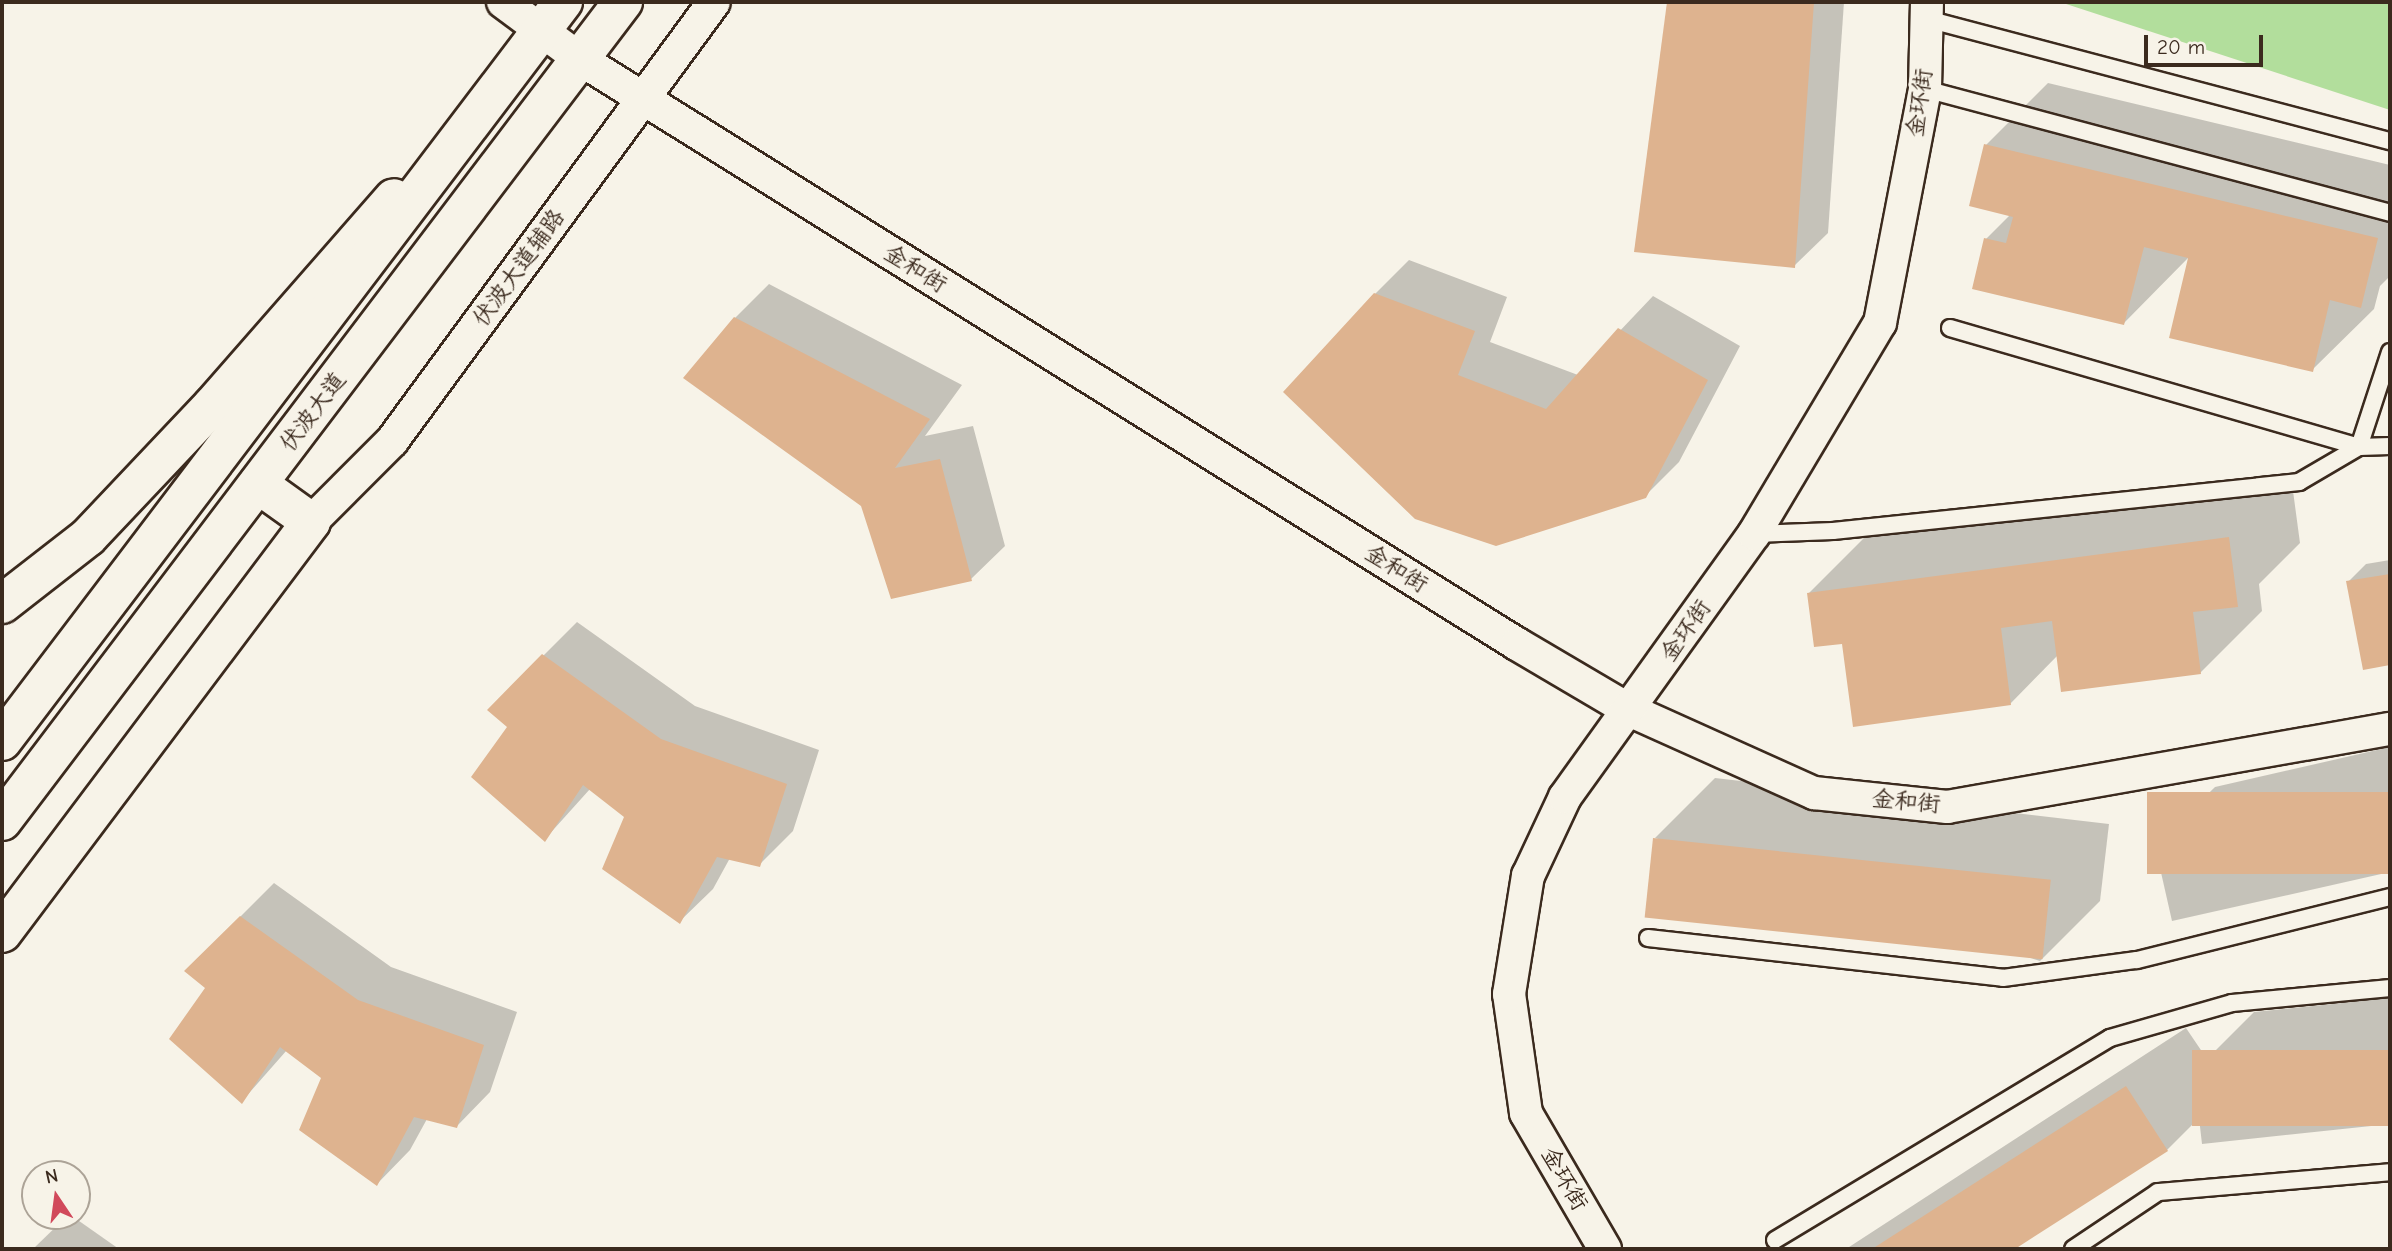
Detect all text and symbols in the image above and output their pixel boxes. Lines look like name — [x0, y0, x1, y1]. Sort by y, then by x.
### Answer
scale bar — [2147, 21, 2266, 65]
text: 20 m — [2157, 35, 2205, 59]
street label: 金环街 — [1902, 67, 1938, 139]
street label: 伏波大道辅路 — [467, 204, 571, 332]
street label: 金和街 — [878, 239, 952, 299]
street label: 伏波大道 — [274, 367, 352, 457]
street label: 金和街 — [1359, 539, 1433, 599]
street label: 金环街 — [1655, 595, 1717, 667]
street label: 金和街 — [1870, 785, 1942, 819]
street label: 金环街 — [1535, 1142, 1593, 1216]
north arrow — [21, 1160, 91, 1230]
text: N — [43, 1164, 60, 1189]

